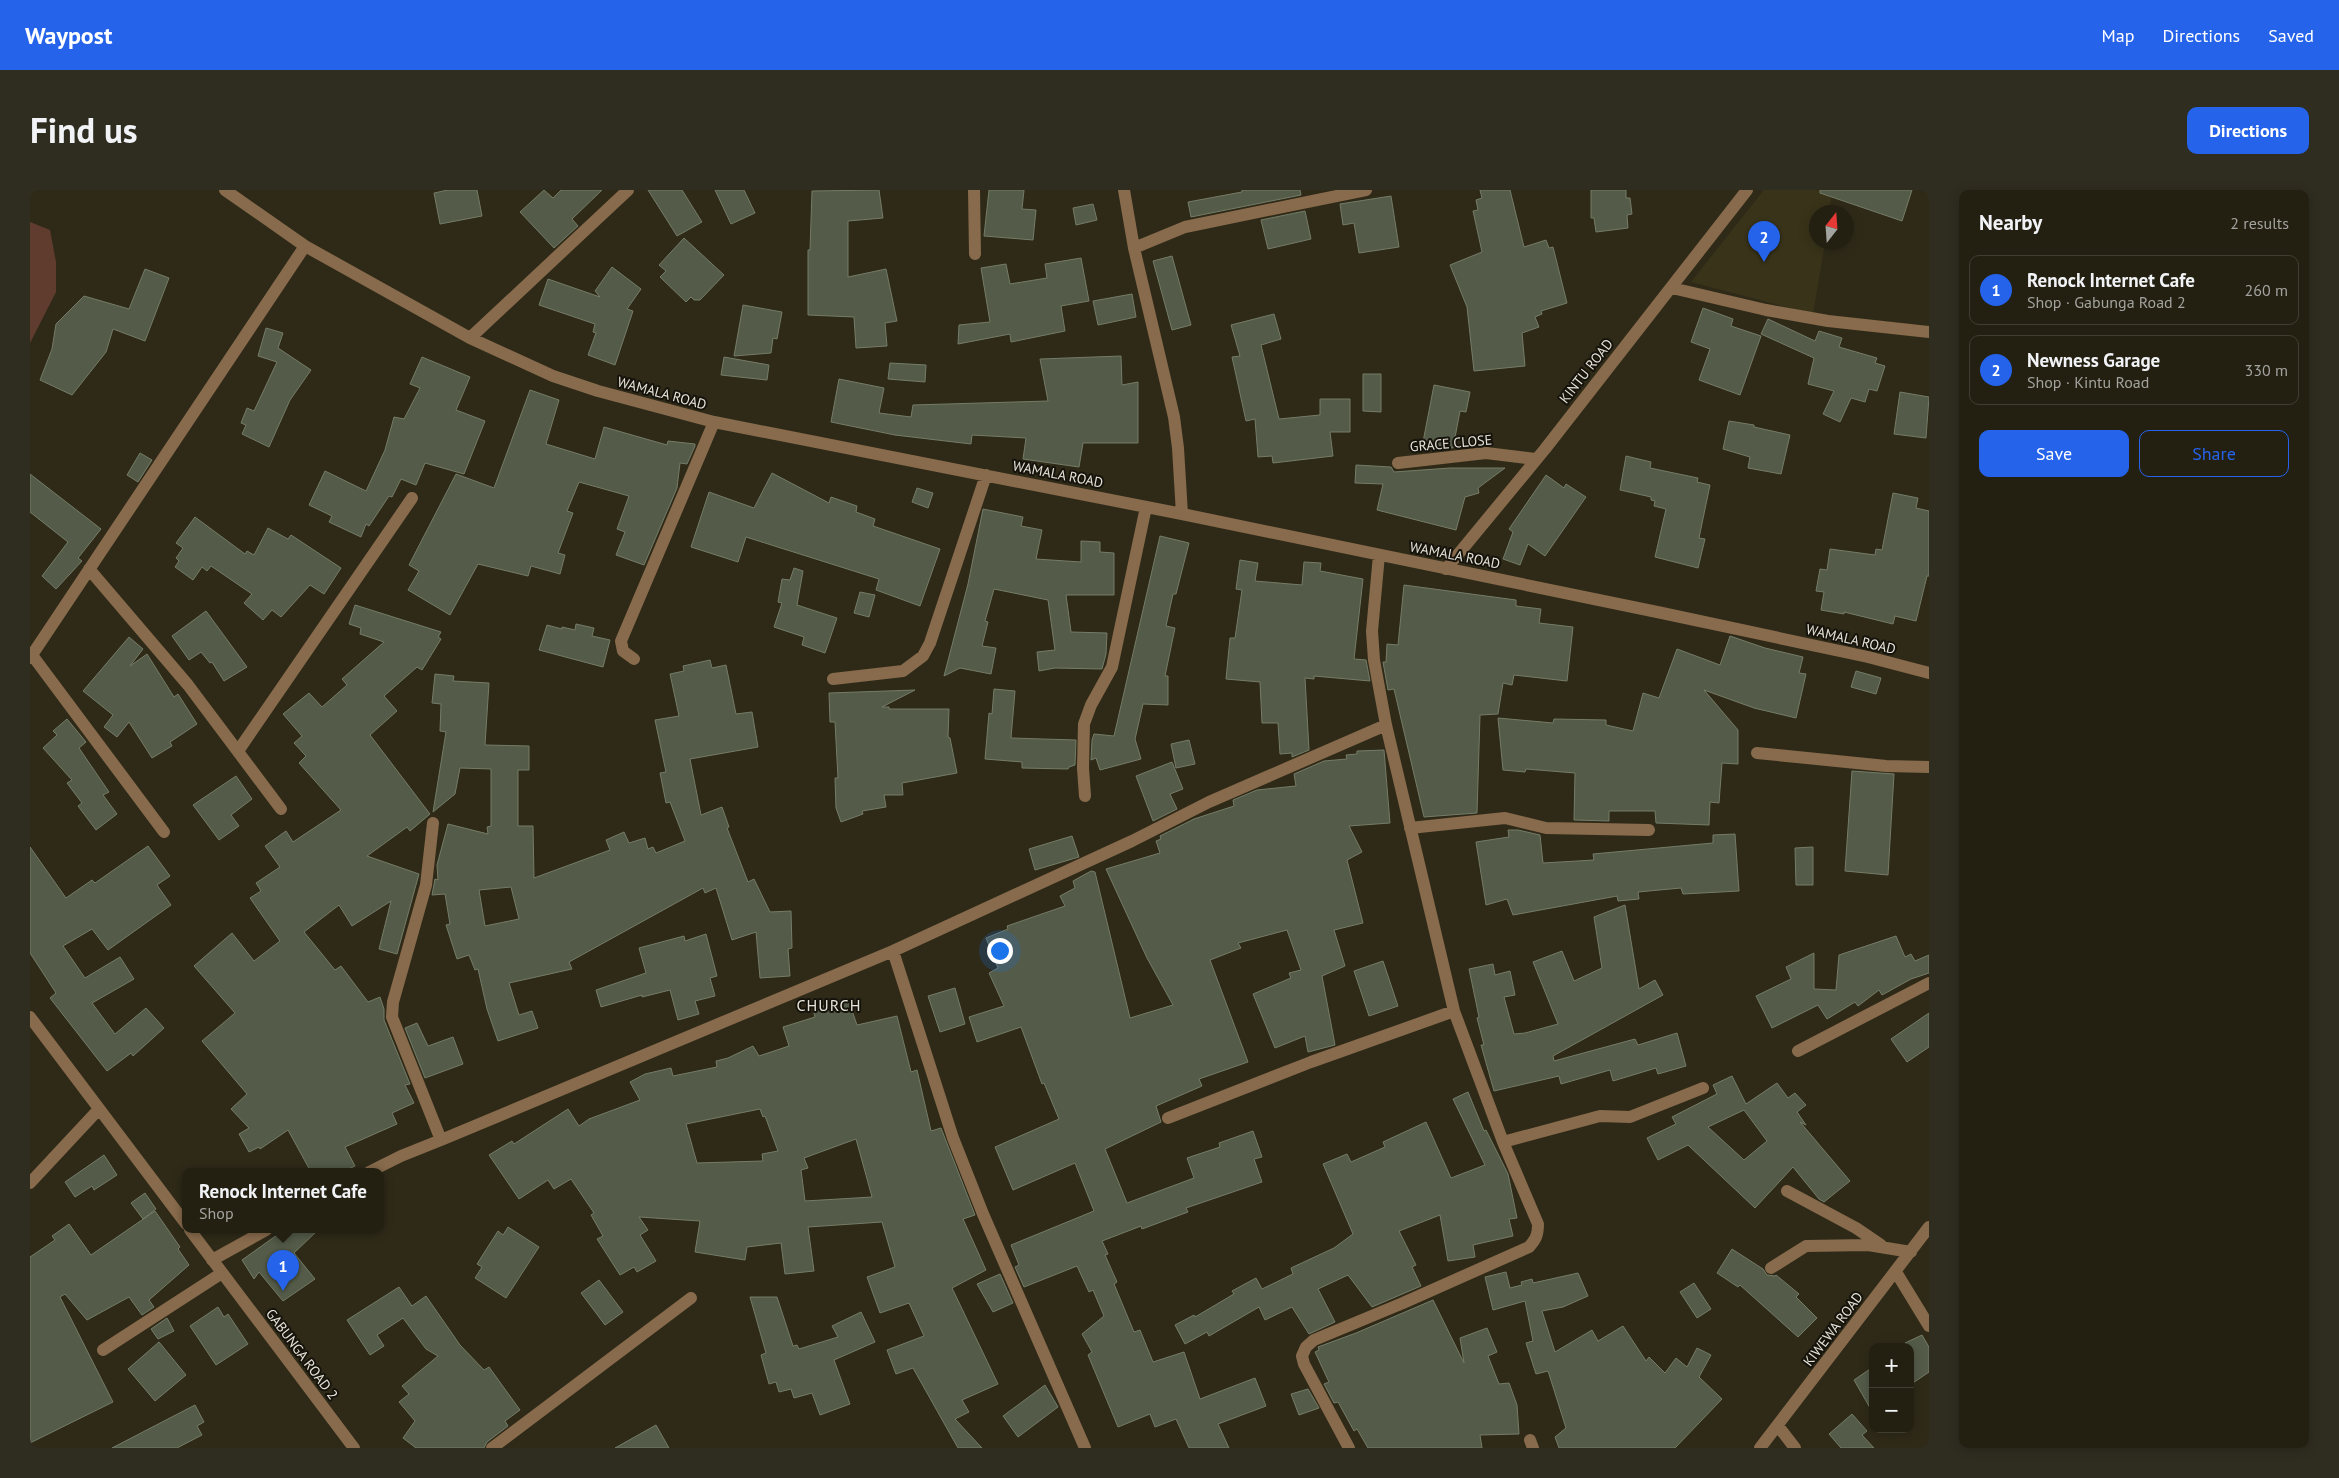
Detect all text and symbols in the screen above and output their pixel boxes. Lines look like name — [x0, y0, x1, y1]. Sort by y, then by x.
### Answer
text: Waypost — [25, 20, 112, 51]
text: Map — [2102, 24, 2134, 47]
text: Directions — [2162, 24, 2240, 47]
text: Saved — [2268, 24, 2314, 47]
text: Find us — [30, 107, 138, 153]
button: Directions — [2187, 107, 2309, 154]
north arrow — [1809, 205, 1854, 250]
text: Nearby — [1979, 209, 2042, 236]
text: 2 results — [2230, 213, 2289, 233]
pin: 2 — [1748, 221, 1780, 262]
text: Renock Internet Cafe — [2027, 268, 2195, 292]
text: 1 — [1991, 280, 2001, 300]
text: 260 m — [2245, 280, 2288, 300]
text: Shop · Gabunga Road 2 — [2027, 292, 2186, 312]
street label: KINTU ROAD — [1555, 335, 1617, 407]
text: Newness Garage — [2027, 348, 2160, 372]
text: 2 — [1991, 360, 2001, 380]
text: 330 m — [2245, 360, 2288, 380]
street label: WAMALA ROAD — [615, 372, 709, 414]
text: Shop · Kintu Road — [2027, 372, 2149, 392]
street label: GRACE CLOSE — [1409, 430, 1493, 456]
button: Save — [1979, 430, 2129, 477]
button: Share — [2139, 430, 2289, 477]
street label: WAMALA ROAD — [1011, 456, 1105, 492]
street label: WAMALA ROAD — [1408, 537, 1502, 573]
street label: WAMALA ROAD — [1804, 620, 1898, 658]
your location — [987, 938, 1013, 964]
district label: CHURCH — [796, 995, 862, 1015]
popup — [182, 1168, 384, 1233]
text: Renock Internet Cafe — [199, 1179, 367, 1203]
text: Shop — [199, 1203, 234, 1223]
pin: 1 — [267, 1250, 299, 1291]
street label: KIWEWA ROAD — [1799, 1288, 1867, 1370]
street label: GABUNGA ROAD 2 — [262, 1305, 342, 1403]
map controls — [1869, 1343, 1914, 1433]
button: + — [1869, 1343, 1914, 1388]
button: − — [1869, 1388, 1914, 1433]

